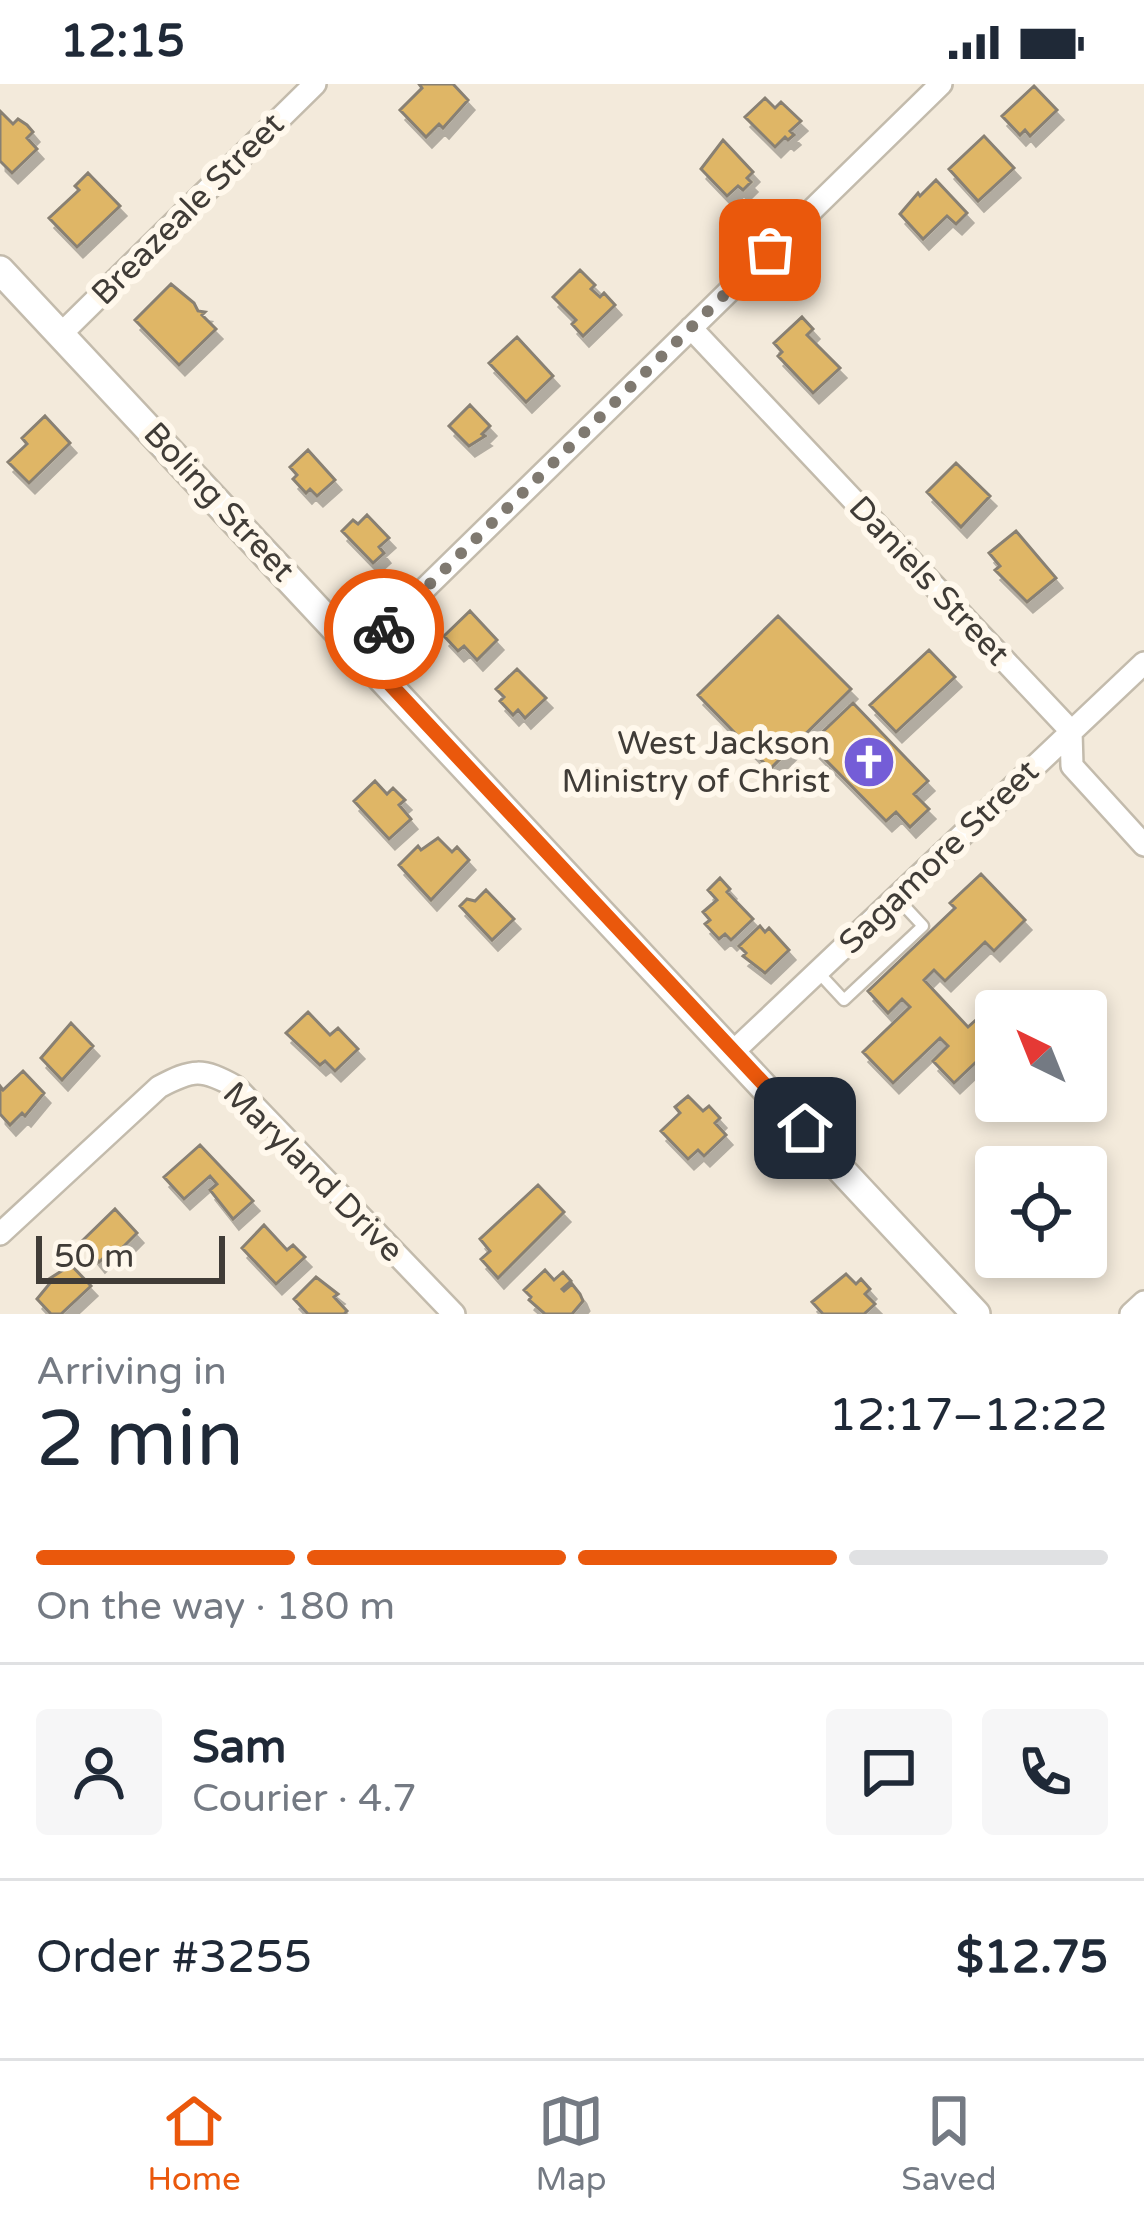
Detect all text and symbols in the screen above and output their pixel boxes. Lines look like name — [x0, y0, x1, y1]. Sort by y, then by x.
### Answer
text: 12:15 — [60, 15, 185, 69]
street label: Breazeale Street — [84, 105, 292, 313]
pin — [719, 199, 821, 301]
icon: bag — [737, 217, 803, 283]
street label: Boling Street — [136, 414, 302, 590]
street label: Daniels Street — [841, 488, 1017, 674]
courier — [324, 569, 444, 689]
icon: bike — [351, 596, 417, 662]
place label: West Jackson Ministry of Christ — [561, 724, 830, 801]
church icon: West Jackson Ministry of Christ — [841, 734, 897, 790]
street label: Sagamore Street — [831, 752, 1047, 962]
north arrow — [975, 990, 1107, 1122]
map controls — [975, 990, 1107, 1278]
street label: Maryland Drive — [215, 1074, 411, 1270]
pin — [754, 1077, 856, 1179]
icon: home — [772, 1095, 838, 1161]
button: locate — [975, 1146, 1107, 1278]
scale bar — [36, 1230, 225, 1283]
text: 50 m — [54, 1237, 134, 1276]
text: Arriving in — [36, 1348, 227, 1395]
text: 12:17–12:22 — [829, 1389, 1108, 1443]
text: 2 min — [36, 1393, 244, 1487]
text: On the way · 180 m — [36, 1583, 395, 1630]
button: person — [36, 1709, 162, 1835]
button: chat — [826, 1709, 952, 1835]
button: phone — [982, 1709, 1108, 1835]
text: Sam — [192, 1721, 286, 1775]
text: Courier · 4.7 — [192, 1775, 417, 1822]
text: Order #3255 — [36, 1931, 312, 1985]
text: $12.75 — [956, 1931, 1108, 1985]
tab: Home — [147, 2088, 241, 2199]
tab: Map — [535, 2088, 607, 2199]
tab: Saved — [901, 2088, 997, 2199]

